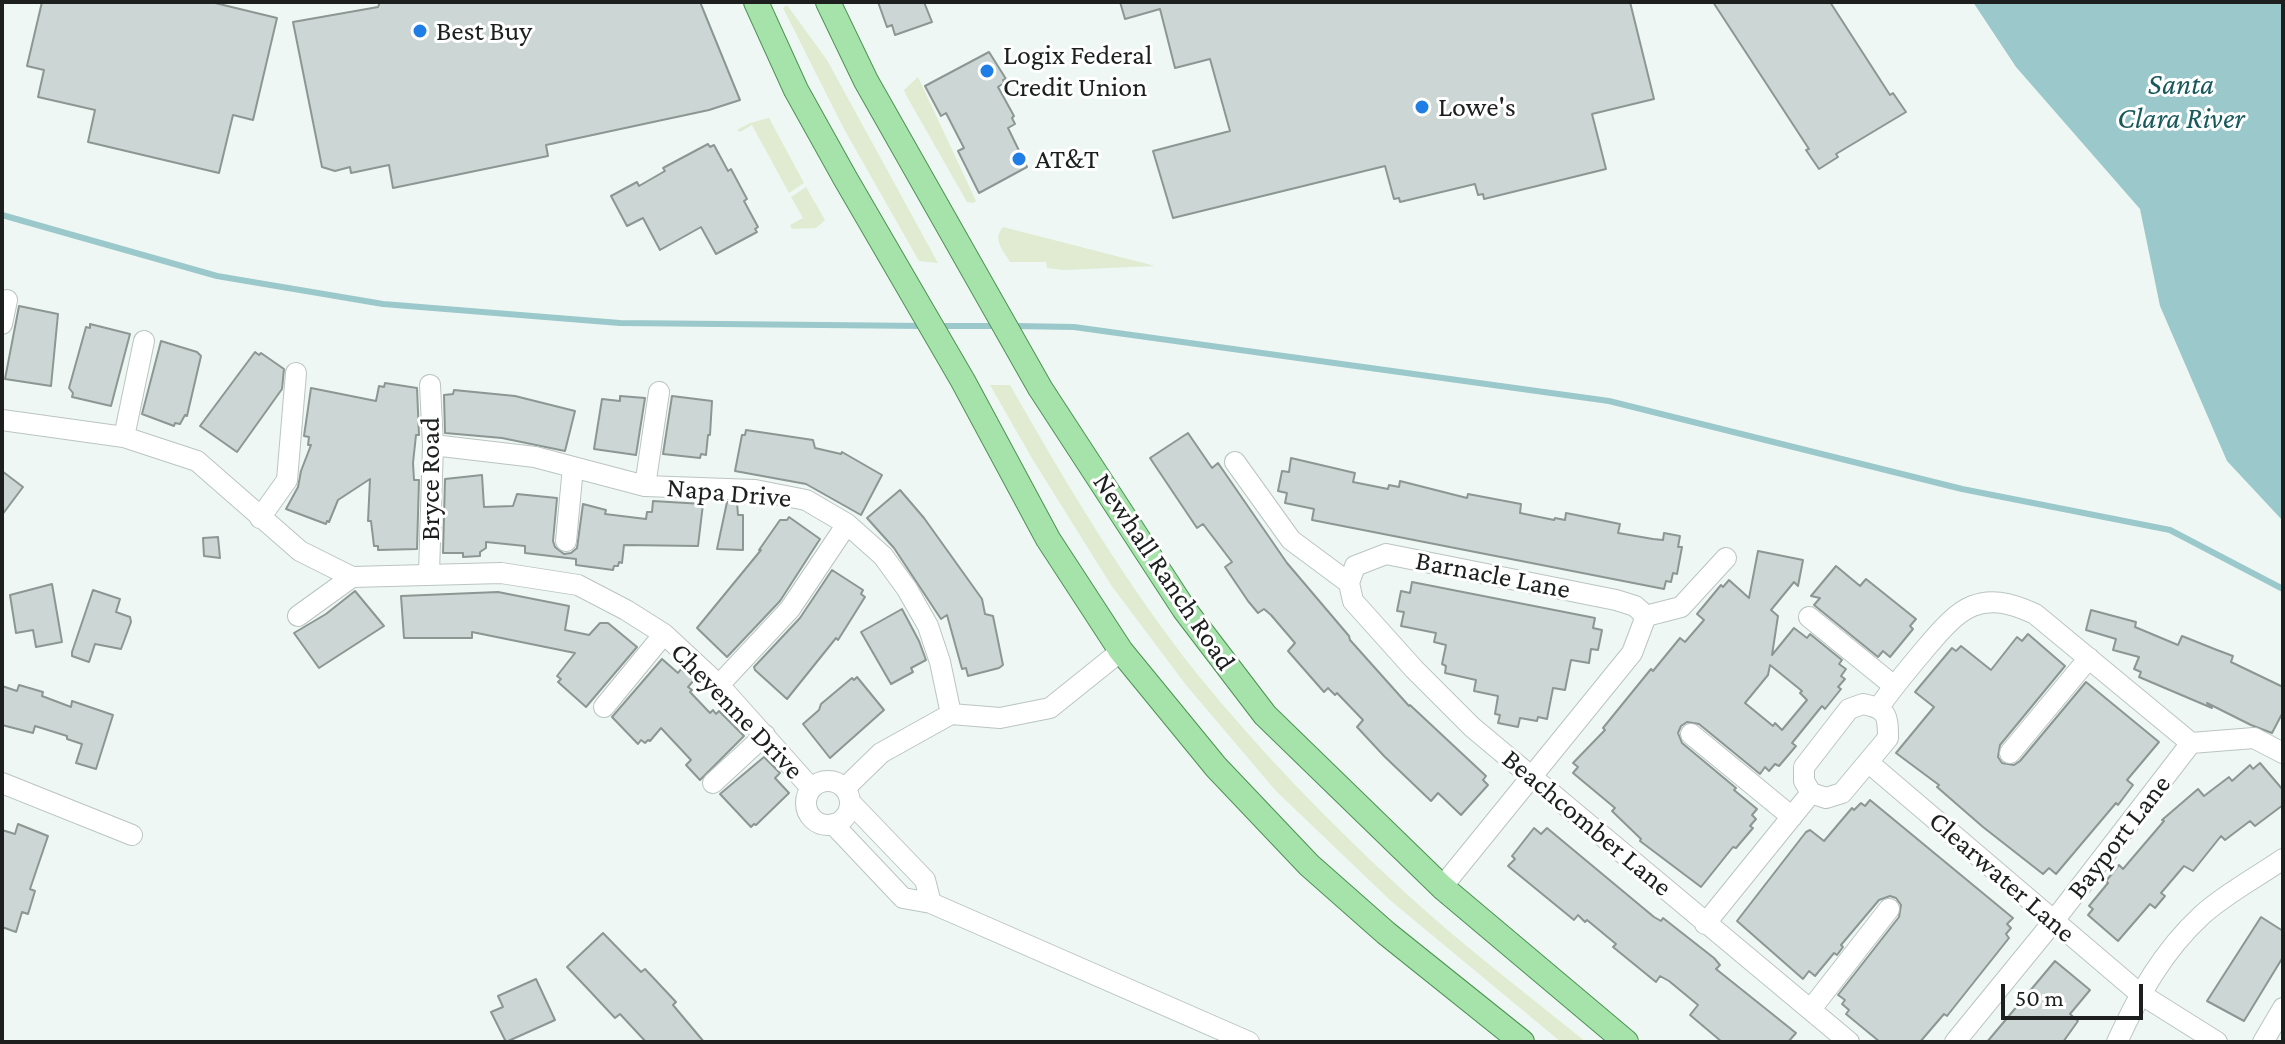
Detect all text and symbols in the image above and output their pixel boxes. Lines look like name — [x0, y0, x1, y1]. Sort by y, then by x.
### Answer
place label: Best Buy — [436, 14, 532, 48]
marker: Best Buy — [411, 22, 429, 40]
place label: Logix Federal Credit Union — [1003, 38, 1152, 104]
marker: Logix Federal Credit Union — [978, 62, 996, 80]
water label: Santa Clara River — [2117, 67, 2245, 138]
place label: Lowe's — [1438, 90, 1516, 124]
marker: Lowe's — [1413, 98, 1431, 116]
place label: AT&T — [1035, 142, 1099, 176]
marker: AT&T — [1010, 150, 1028, 168]
street label: Bryce Road — [413, 417, 447, 541]
street label: Newhall Ranch Road — [1086, 467, 1242, 677]
street label: Napa Drive — [665, 471, 793, 515]
street label: Barnacle Lane — [1413, 544, 1573, 606]
street label: Cheyenne Drive — [663, 636, 811, 786]
street label: Beachcomber Lane — [1495, 742, 1679, 904]
street label: Bayport Lane — [2060, 768, 2178, 906]
street label: Clearwater Lane — [1922, 804, 2082, 950]
scale bar — [2005, 968, 2147, 1018]
text: 50 m — [2015, 984, 2064, 1011]

